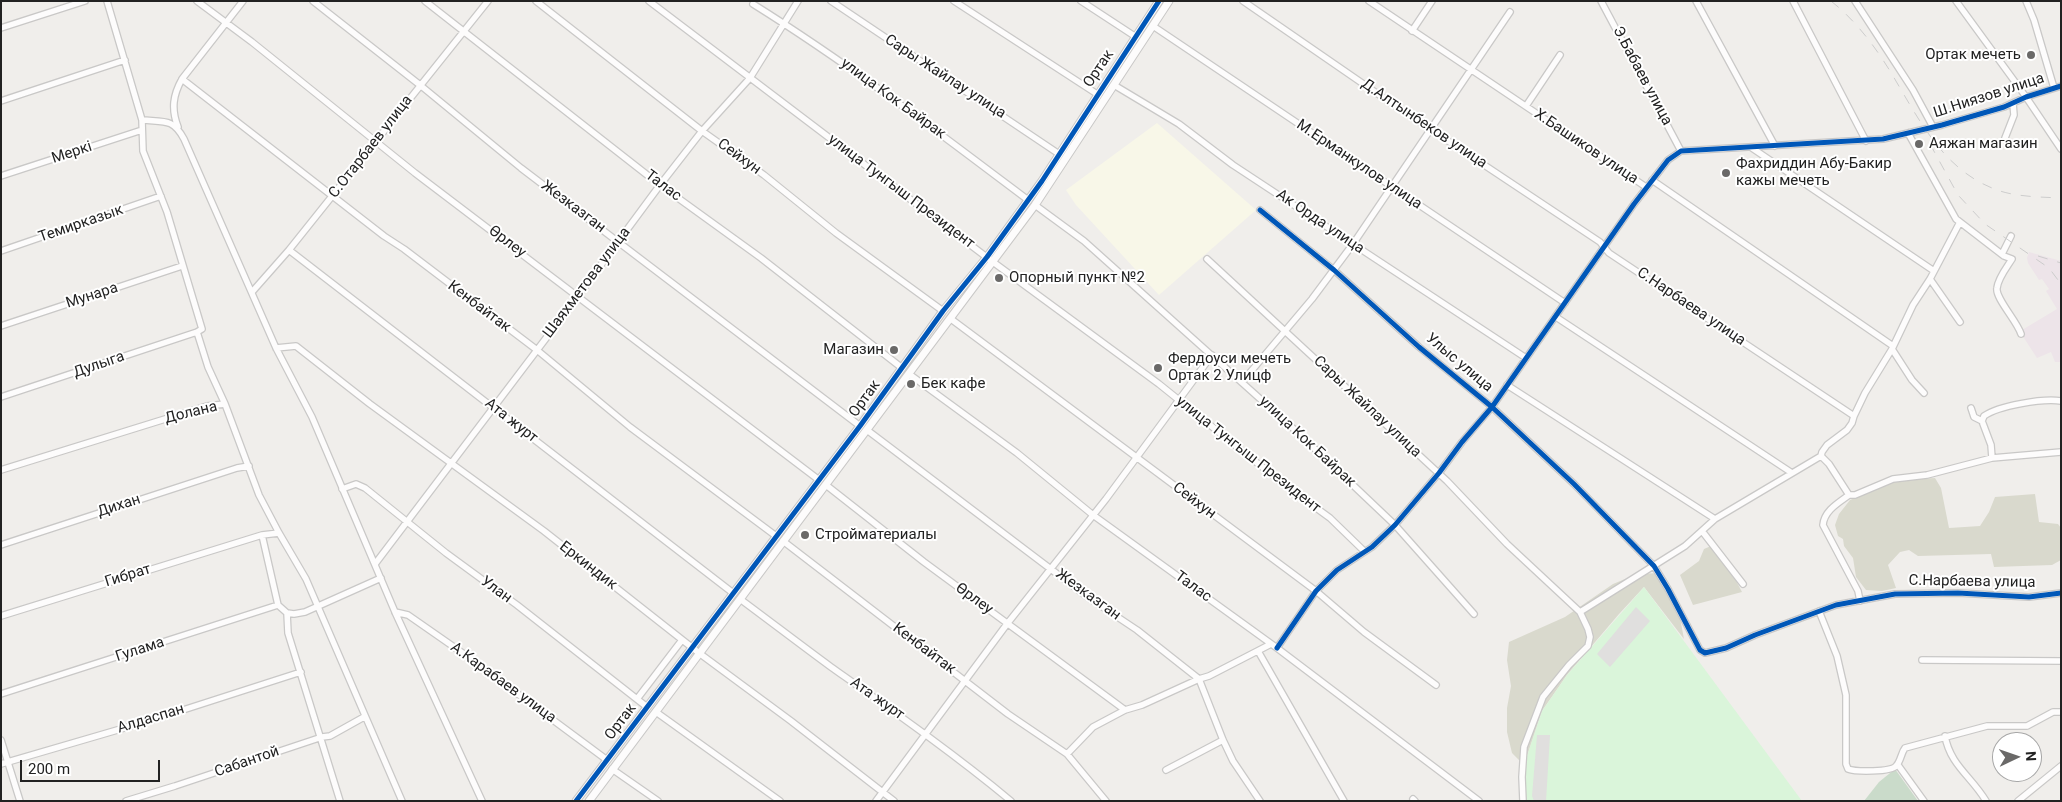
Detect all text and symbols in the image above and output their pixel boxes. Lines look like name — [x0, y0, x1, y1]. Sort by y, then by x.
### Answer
street label: Э.Бабаев улица — [1608, 23, 1676, 129]
street label: Сары Жайлау улица — [881, 31, 1009, 123]
place label: Ортак мечеть — [1925, 46, 2021, 64]
street label: Ортак — [1080, 47, 1118, 91]
marker: Ортак мечеть — [2025, 49, 2037, 61]
street label: улица Кок Байрак — [837, 55, 949, 143]
street label: Ш.Ниязов улица — [1931, 70, 2047, 122]
street label: Д.Алтынбеков улица — [1358, 75, 1490, 173]
street label: С.Отарбаев улица — [325, 92, 417, 202]
street label: Х.Башиков улица — [1530, 105, 1642, 189]
street label: М.Ерманкулов улица — [1293, 116, 1425, 214]
street label: улица Тунгыш Президент — [824, 131, 978, 253]
street label: Сейхун — [714, 135, 764, 179]
place label: Аяжан магазин — [1929, 135, 2038, 153]
street label: Меркі — [50, 138, 94, 168]
marker: Аяжан магазин — [1913, 138, 1925, 150]
place label: Фахриддин Абу-Бакир кажы мечеть — [1736, 155, 1892, 190]
street label: Талас — [641, 166, 685, 206]
marker: Фахриддин Абу-Бакир кажы мечеть — [1720, 167, 1732, 179]
street label: Жезказган — [537, 177, 609, 237]
street label: Ак Орда улица — [1273, 186, 1367, 258]
street label: Темирказык — [36, 201, 126, 247]
street label: Өрлеу — [485, 222, 529, 262]
street label: Шаяхметова улица — [539, 224, 635, 342]
street label: С.Нарбаева улица — [1633, 264, 1749, 350]
place label: Опорный пункт №2 — [1009, 269, 1145, 287]
marker: Опорный пункт №2 — [993, 272, 1005, 284]
street label: Кенбайтак — [444, 277, 514, 337]
street label: Мунара — [64, 279, 120, 313]
street label: Улыс улица — [1422, 330, 1496, 396]
place label: Магазин — [823, 341, 884, 359]
marker: Магазин — [888, 344, 900, 356]
street label: Дулыга — [71, 348, 127, 382]
place label: Фердоуси мечеть Ортак 2 Улицф — [1168, 350, 1291, 385]
street label: Сары Жайлау улица — [1309, 352, 1425, 462]
marker: Фердоуси мечеть Ортак 2 Улицф — [1152, 362, 1164, 374]
place label: Бек кафе — [921, 375, 985, 393]
street label: Ортак — [846, 377, 884, 421]
marker: Бек кафе — [905, 378, 917, 390]
street label: улица Тунгыш Президент — [1172, 393, 1324, 517]
street label: улица Кок Байрак — [1255, 393, 1359, 491]
street label: Ата журт — [481, 395, 541, 447]
street label: Долана — [163, 398, 219, 428]
street label: Сейхун — [1169, 479, 1219, 523]
street label: Дихан — [95, 491, 143, 521]
place label: Стройматериалы — [815, 526, 937, 544]
marker: Стройматериалы — [799, 529, 811, 541]
street label: Еркиндик — [556, 538, 620, 594]
street label: Гибрат — [103, 560, 153, 592]
street label: Жезказган — [1052, 565, 1124, 625]
street label: Талас — [1171, 568, 1215, 606]
street label: С.Нарбаева улица — [1908, 572, 2036, 592]
street label: Улан — [477, 573, 515, 607]
street label: Өрлеу — [952, 579, 996, 619]
street label: Кенбайтак — [889, 619, 959, 679]
street label: Гулама — [113, 634, 167, 666]
street label: А.Карабаев улица — [447, 639, 559, 727]
street label: Ата журт — [846, 674, 908, 724]
street label: Алдаспан — [115, 700, 187, 738]
street label: Ортак — [601, 700, 641, 744]
north arrow — [1992, 732, 2042, 782]
street label: Сабантой — [212, 743, 282, 781]
scale bar — [22, 750, 162, 782]
text: N — [2023, 751, 2039, 762]
text: 200 m — [28, 760, 70, 778]

